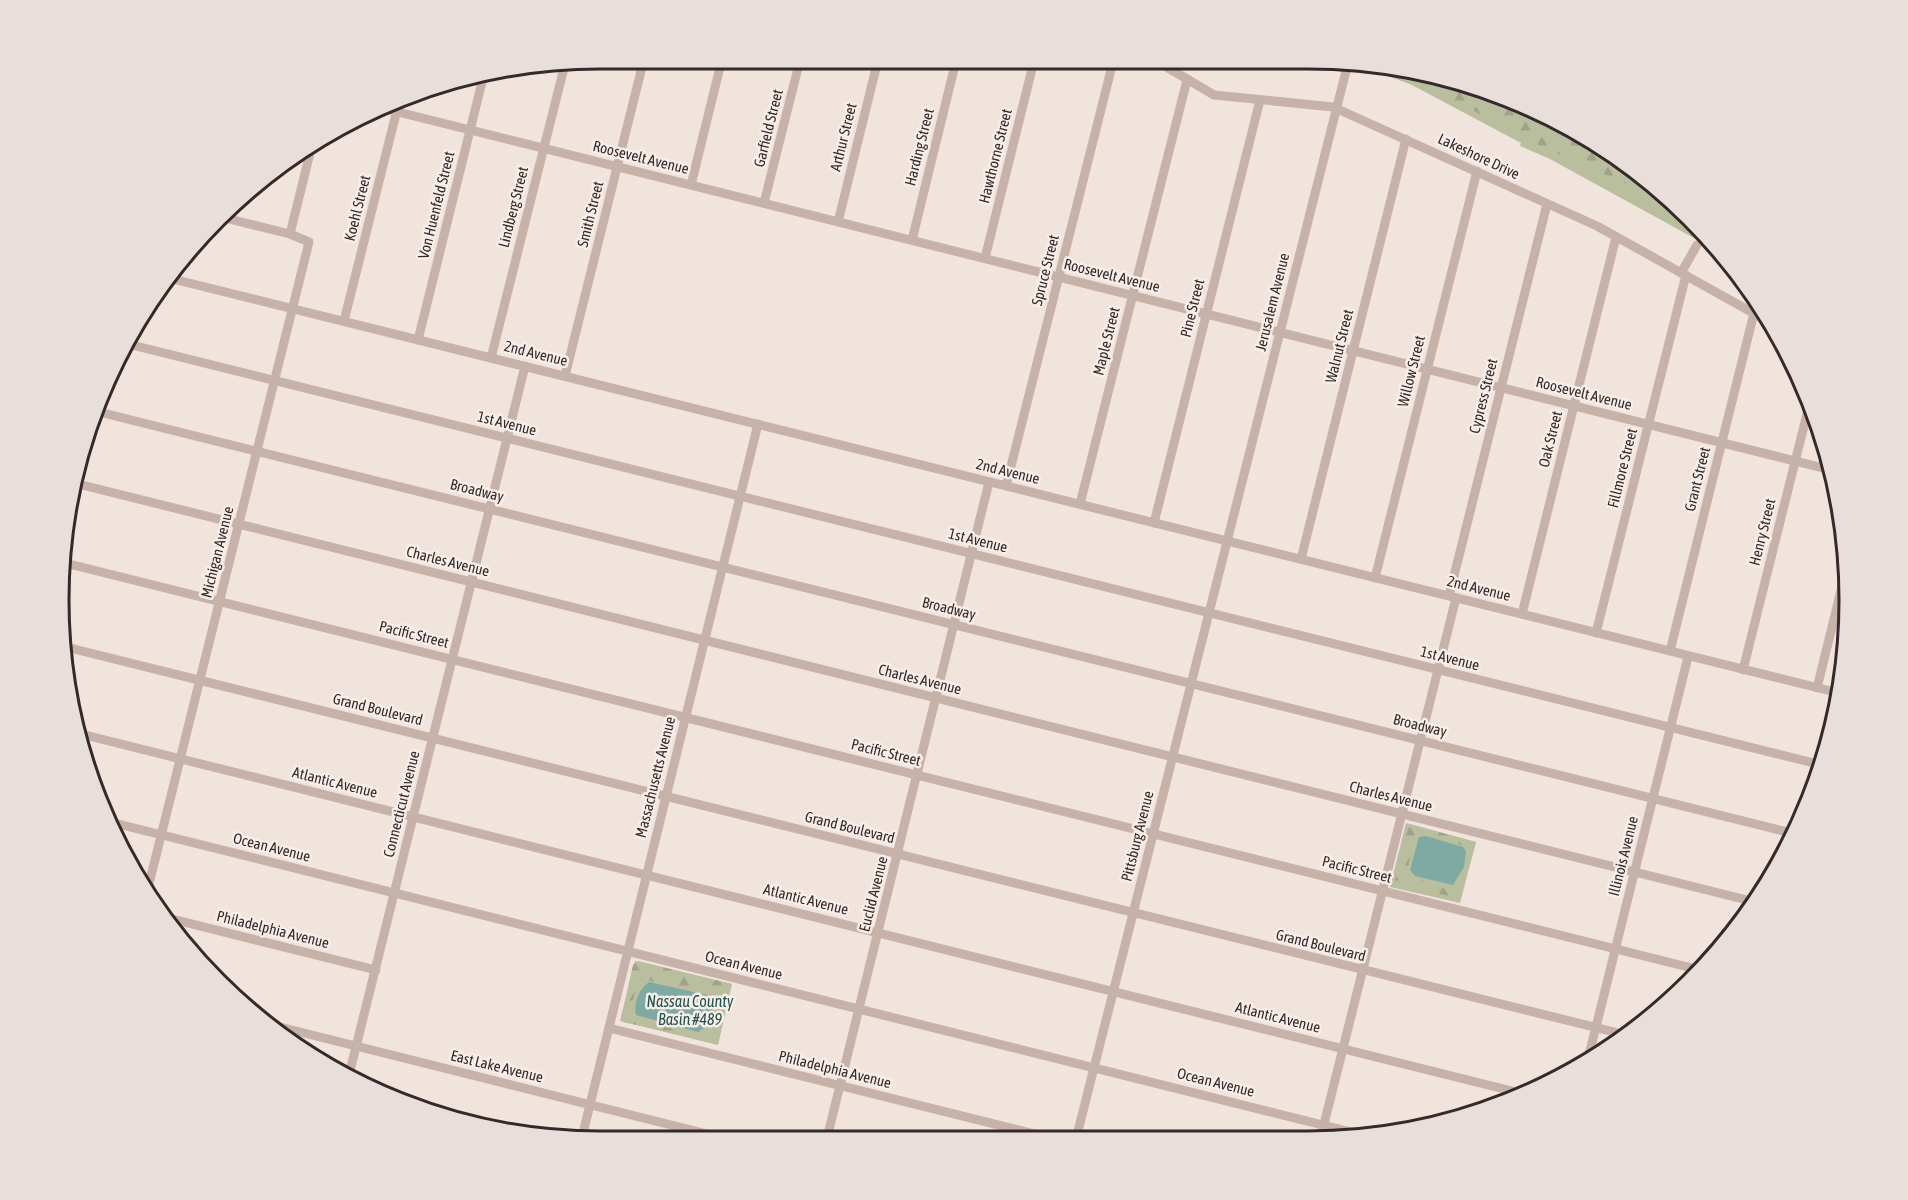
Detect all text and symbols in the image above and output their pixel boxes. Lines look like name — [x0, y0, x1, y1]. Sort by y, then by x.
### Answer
street label: Garfield Street — [750, 87, 786, 169]
street label: Arthur Street — [826, 101, 860, 173]
street label: Harding Street — [901, 106, 937, 188]
street label: Hawthorne Street — [975, 107, 1015, 205]
street label: Lakeshore Drive — [1436, 130, 1523, 182]
street label: Roosevelt Avenue — [591, 137, 691, 177]
street label: Von Huenfeld Street — [414, 149, 458, 261]
street label: Lindberg Street — [495, 165, 531, 249]
street label: Koehl Street — [341, 173, 373, 243]
street label: Smith Street — [574, 179, 606, 249]
street label: Spruce Street — [1028, 233, 1062, 307]
street label: Jerusalem Avenue — [1252, 251, 1292, 353]
street label: Roosevelt Avenue — [1062, 255, 1162, 295]
street label: Pine Street — [1177, 277, 1207, 339]
street label: Maple Street — [1089, 305, 1123, 377]
street label: Walnut Street — [1322, 307, 1356, 385]
street label: Willow Street — [1394, 334, 1428, 408]
street label: 2nd Avenue — [502, 337, 570, 369]
street label: Cypress Street — [1465, 357, 1501, 435]
street label: Roosevelt Avenue — [1534, 373, 1634, 413]
street label: 1st Avenue — [476, 407, 538, 439]
street label: Oak Street — [1535, 409, 1565, 469]
street label: Fillmore Street — [1604, 426, 1640, 510]
street label: Grant Street — [1681, 445, 1713, 513]
street label: 2nd Avenue — [974, 455, 1042, 487]
street label: Broadway — [448, 475, 506, 505]
street label: Henry Street — [1745, 497, 1779, 567]
street label: Michigan Avenue — [197, 504, 237, 600]
street label: 1st Avenue — [947, 524, 1009, 556]
street label: Charles Avenue — [405, 542, 491, 580]
street label: 2nd Avenue — [1445, 572, 1513, 604]
street label: Broadway — [920, 593, 978, 623]
street label: Pacific Street — [377, 617, 451, 651]
street label: 1st Avenue — [1419, 642, 1481, 674]
street label: Charles Avenue — [877, 660, 963, 698]
street label: Grand Boulevard — [331, 690, 425, 728]
street label: Broadway — [1391, 710, 1449, 740]
street label: Massachusetts Avenue — [632, 714, 678, 839]
street label: Pacific Street — [849, 735, 923, 769]
street label: Connecticut Avenue — [380, 749, 422, 859]
street label: Atlantic Avenue — [291, 763, 379, 801]
street label: Charles Avenue — [1348, 777, 1434, 815]
street label: Pittsburg Avenue — [1118, 789, 1157, 883]
street label: Grand Boulevard — [803, 808, 897, 846]
street label: Illinois Avenue — [1605, 814, 1641, 898]
street label: Ocean Avenue — [232, 829, 313, 865]
street label: Pacific Street — [1320, 852, 1394, 886]
street label: Euclid Avenue — [855, 854, 891, 934]
street label: Atlantic Avenue — [762, 880, 850, 918]
street label: Philadelphia Avenue — [215, 907, 331, 951]
street label: Grand Boulevard — [1274, 926, 1368, 964]
street label: Ocean Avenue — [704, 947, 785, 983]
water label: Nassau County Basin #489 — [647, 992, 734, 1028]
street label: Atlantic Avenue — [1234, 998, 1322, 1036]
street label: East Lake Avenue — [449, 1046, 545, 1086]
street label: Philadelphia Avenue — [777, 1047, 893, 1091]
street label: Ocean Avenue — [1176, 1064, 1257, 1100]

